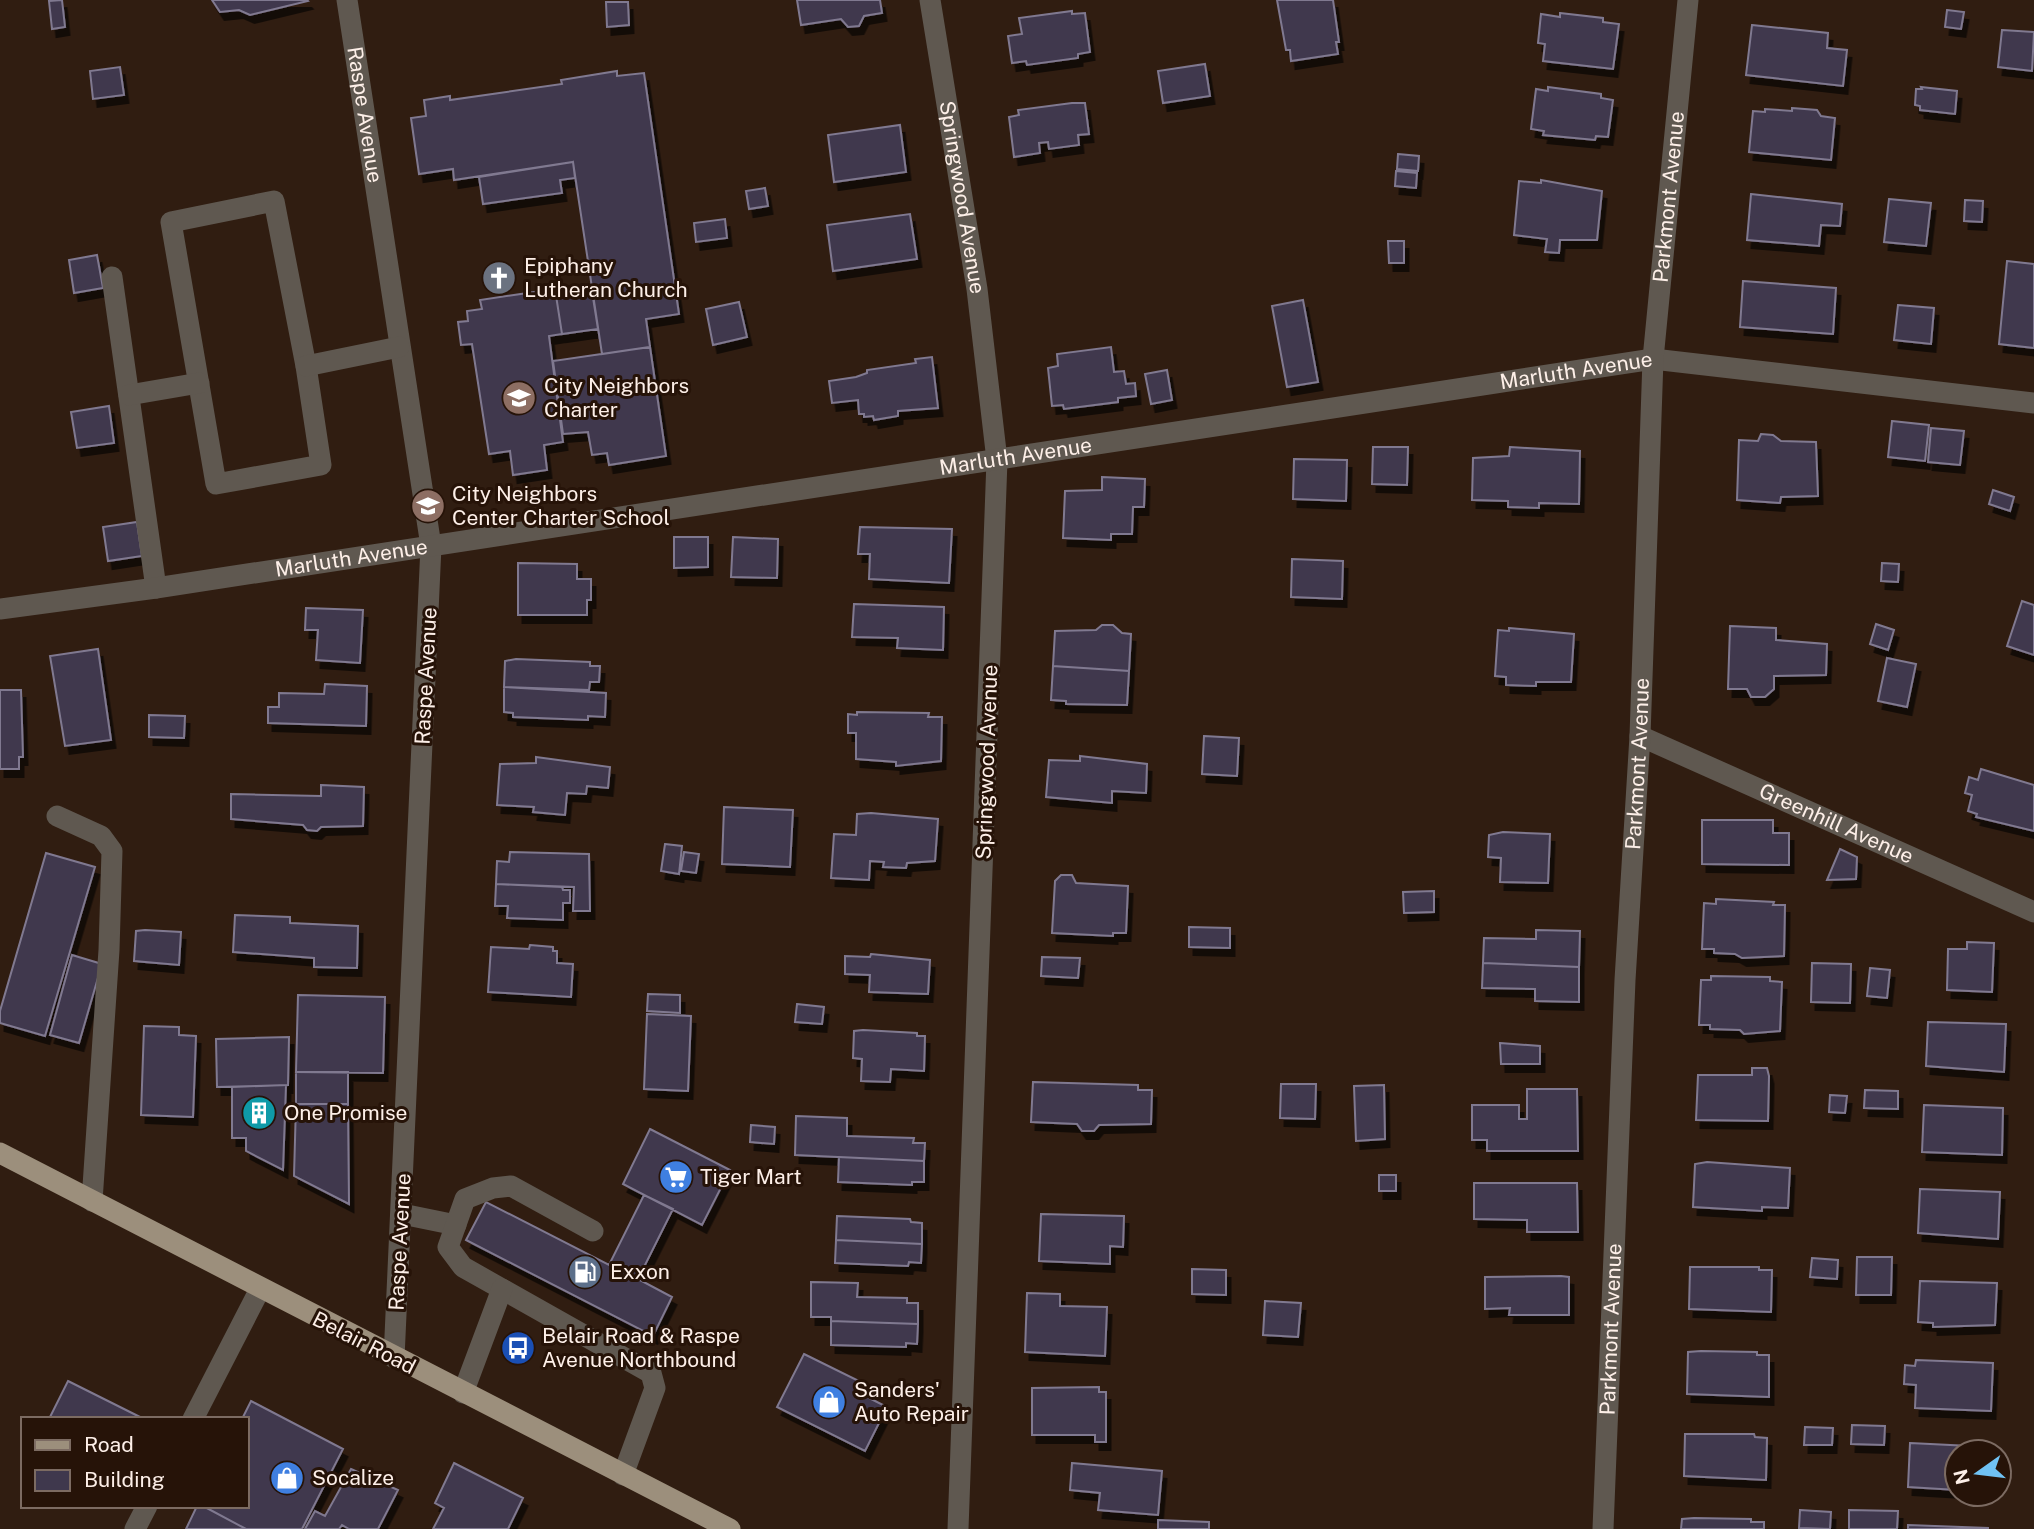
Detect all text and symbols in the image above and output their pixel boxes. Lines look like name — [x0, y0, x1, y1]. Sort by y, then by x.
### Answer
street label: Raspe Avenue — [342, 45, 388, 185]
street label: Springwood Avenue — [935, 99, 991, 296]
street label: Parkmont Avenue — [1648, 110, 1689, 284]
place label: Epiphany Lutheran Church — [524, 253, 688, 302]
church icon: Epiphany Lutheran Church — [480, 259, 518, 297]
street label: Marluth Avenue — [1498, 346, 1654, 394]
place label: City Neighbors Charter — [544, 373, 689, 422]
school or university icon: City Neighbors Charter — [500, 379, 538, 417]
street label: Marluth Avenue — [937, 432, 1094, 480]
place label: City Neighbors Center Charter School — [452, 481, 670, 530]
school or university icon: City Neighbors Center Charter School — [409, 487, 447, 525]
street label: Marluth Avenue — [273, 534, 429, 582]
street label: Raspe Avenue — [409, 607, 442, 745]
street label: Springwood Avenue — [971, 664, 1002, 860]
street label: Parkmont Avenue — [1620, 677, 1654, 850]
street label: Greenhill Avenue — [1755, 778, 1918, 869]
building icon: One Promise — [240, 1094, 278, 1132]
place label: One Promise — [284, 1100, 407, 1125]
supermarket icon: Tiger Mart — [657, 1158, 695, 1196]
place label: Tiger Mart — [700, 1164, 802, 1189]
street label: Raspe Avenue — [383, 1173, 416, 1311]
street label: Parkmont Avenue — [1595, 1243, 1626, 1416]
fuel station icon: Exxon — [566, 1253, 604, 1291]
place label: Exxon — [610, 1259, 670, 1284]
street label: Belair Road — [309, 1306, 420, 1379]
place label: Belair Road & Raspe Avenue Northbound — [542, 1323, 740, 1372]
bus stop icon: Belair Road & Raspe Avenue Northbound — [499, 1329, 537, 1367]
place label: Sanders' Auto Repair — [854, 1377, 969, 1426]
shop icon: Sanders' Auto Repair — [810, 1383, 848, 1421]
legend — [21, 1417, 248, 1508]
text: Road — [84, 1432, 134, 1457]
north arrow — [1943, 1438, 2013, 1508]
shop icon: Socalize — [268, 1459, 306, 1497]
place label: Socalize — [312, 1465, 394, 1490]
text: Building — [84, 1467, 165, 1492]
text: N — [1949, 1467, 1974, 1487]

